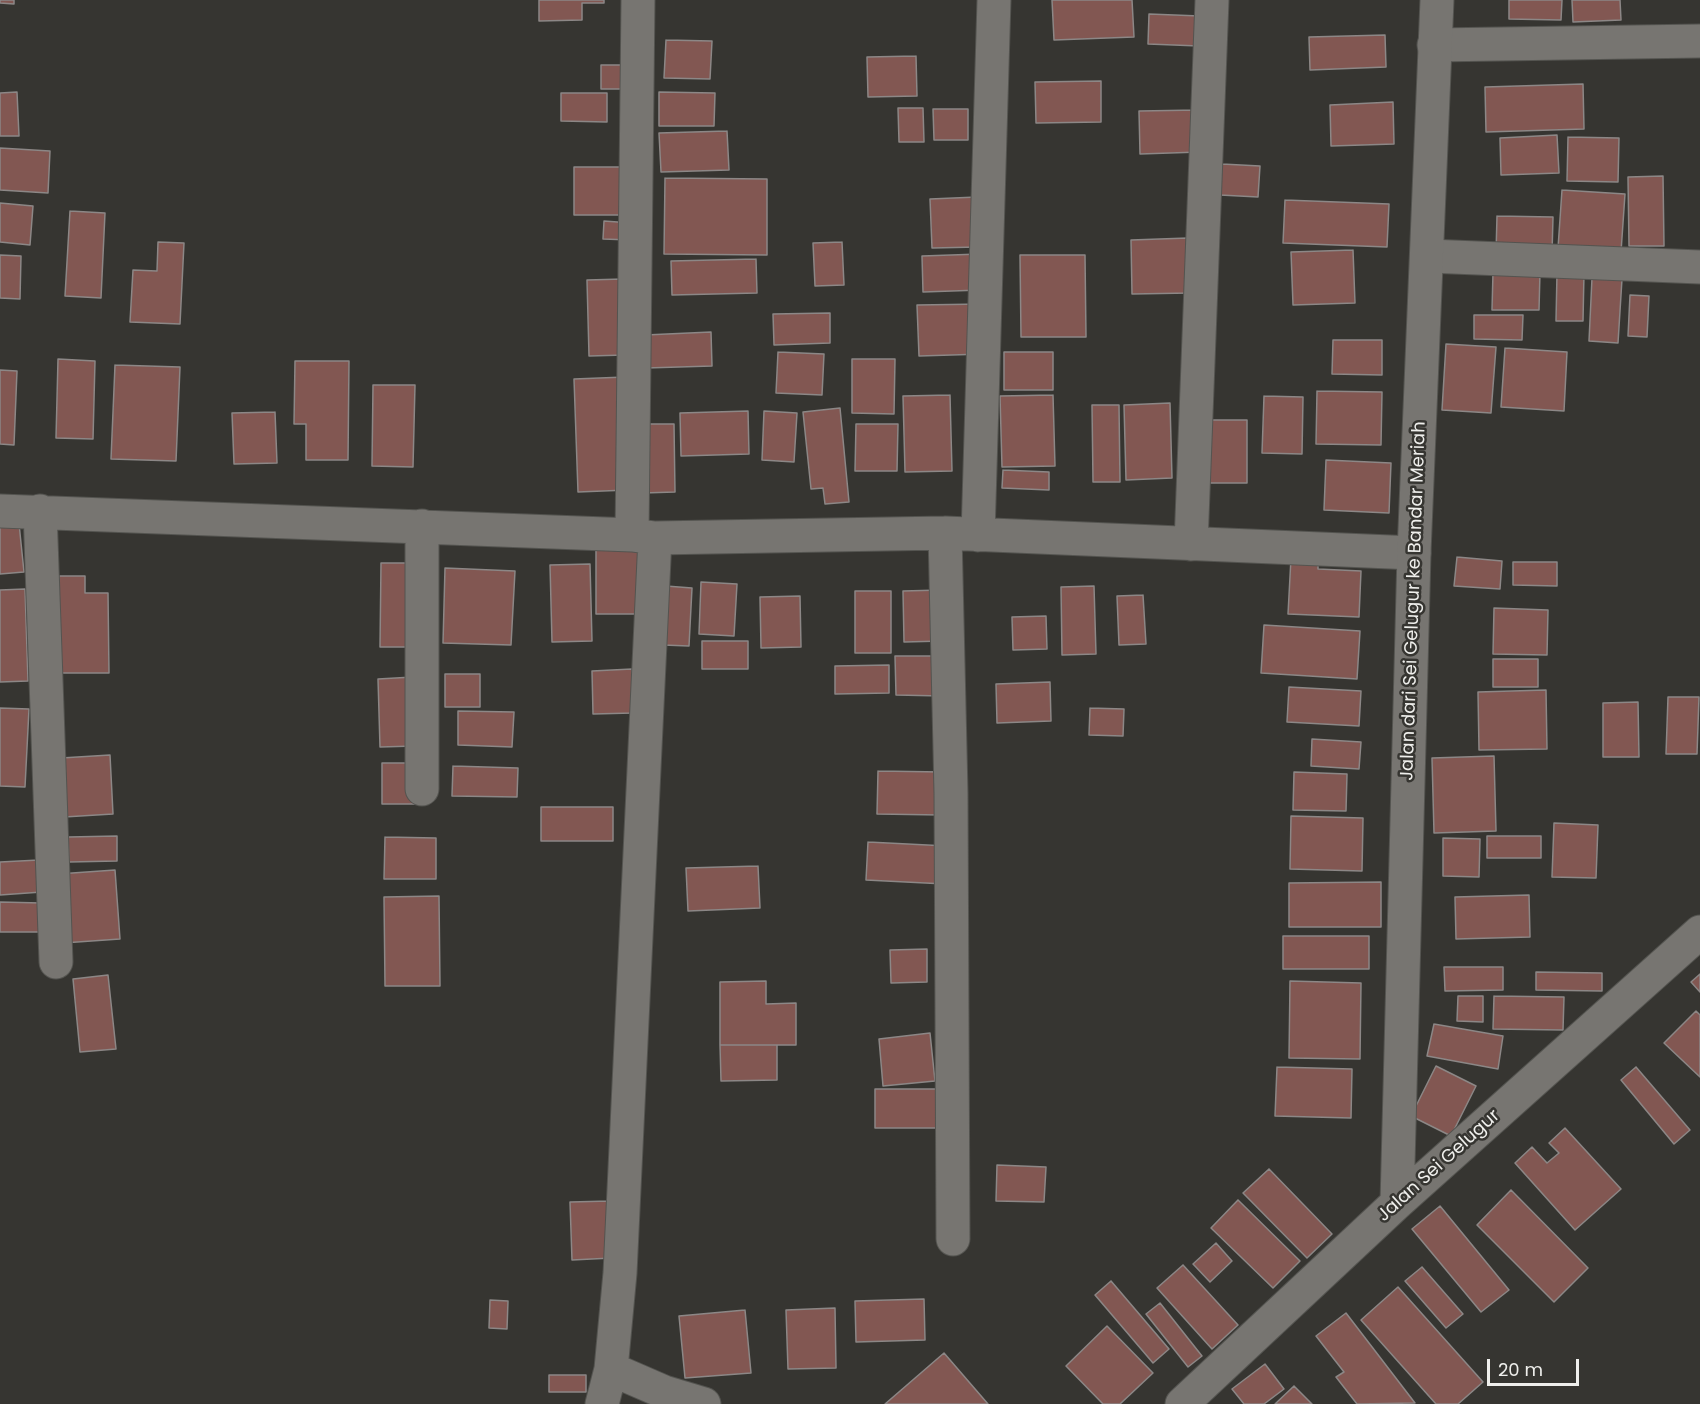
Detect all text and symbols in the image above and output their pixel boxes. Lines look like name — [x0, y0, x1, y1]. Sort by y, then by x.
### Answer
street label: Jalan dari Sei Gelugur ke Bandar Meriah — [1397, 421, 1431, 781]
street label: Jalan Sei Gelugur — [1373, 1105, 1505, 1227]
scale bar — [1490, 1347, 1582, 1385]
text: 20 m — [1498, 1357, 1543, 1382]

